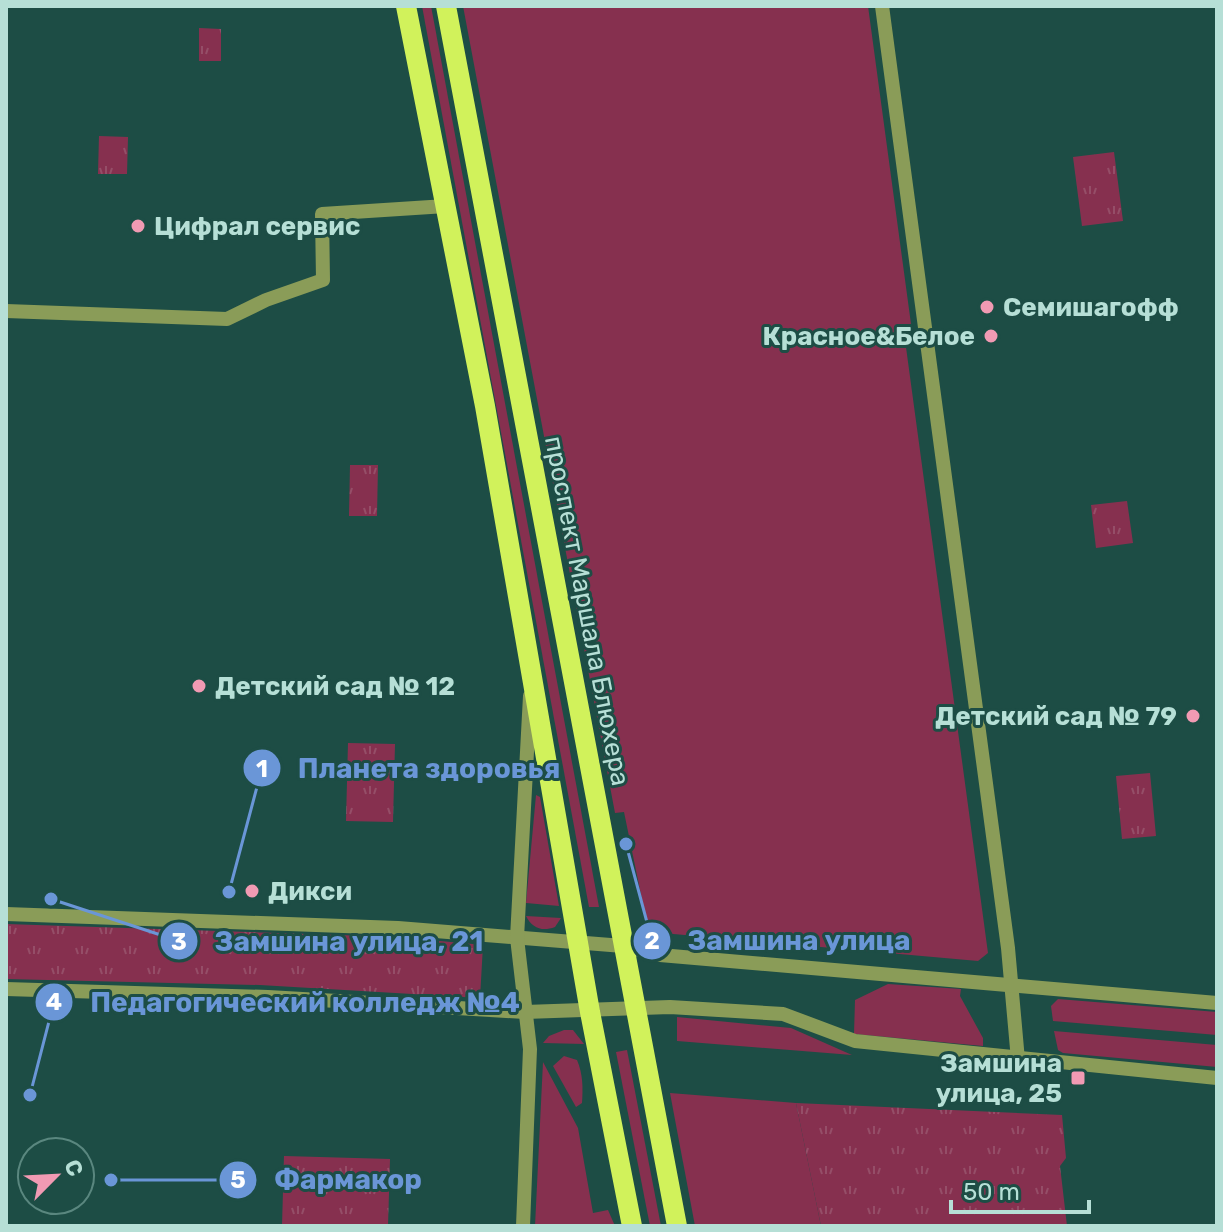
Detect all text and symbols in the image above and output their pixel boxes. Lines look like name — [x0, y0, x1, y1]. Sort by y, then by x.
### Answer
place label: Цифрал сервис — [154, 211, 360, 242]
marker: Цифрал сервис — [129, 217, 147, 235]
place label: Семишагофф — [1003, 292, 1179, 323]
marker: Семишагофф — [978, 298, 996, 316]
place label: Красное&Белое — [763, 321, 975, 352]
marker: Красное&Белое — [982, 327, 1000, 345]
street label: проспект Маршала Блюхера — [538, 433, 636, 789]
place label: Детский сад № 12 — [215, 671, 455, 702]
marker: Детский сад № 12 — [190, 677, 208, 695]
place label: Детский сад № 79 — [935, 701, 1177, 732]
marker: Детский сад № 79 — [1184, 707, 1202, 725]
callout: Планета здоровья — [242, 742, 577, 794]
text: Планета здоровья — [298, 752, 560, 785]
text: 1 — [256, 755, 268, 783]
place label: Дикси — [268, 876, 352, 907]
marker: Дикси — [243, 882, 261, 900]
callout: Замшина улица, 21 — [159, 915, 499, 967]
callout: Замшина улица — [632, 915, 927, 967]
text: Замшина улица — [688, 924, 910, 957]
text: Замшина улица, 21 — [215, 925, 483, 958]
text: 2 — [644, 927, 660, 955]
text: 3 — [171, 928, 187, 956]
callout: Педагогический колледж №4 — [34, 976, 535, 1028]
text: Педагогический колледж №4 — [90, 986, 520, 1019]
text: 4 — [46, 988, 62, 1016]
place label: Замшина улица, 25 — [936, 1048, 1062, 1109]
marker: Замшина улица, 25 — [1069, 1069, 1087, 1087]
north arrow — [16, 1136, 96, 1216]
callout: Фармакор — [218, 1154, 438, 1206]
text: С — [58, 1156, 89, 1181]
text: Фармакор — [274, 1163, 422, 1196]
scale bar — [951, 1164, 1089, 1214]
text: 5 — [230, 1166, 246, 1194]
text: 50 m — [963, 1178, 1020, 1206]

